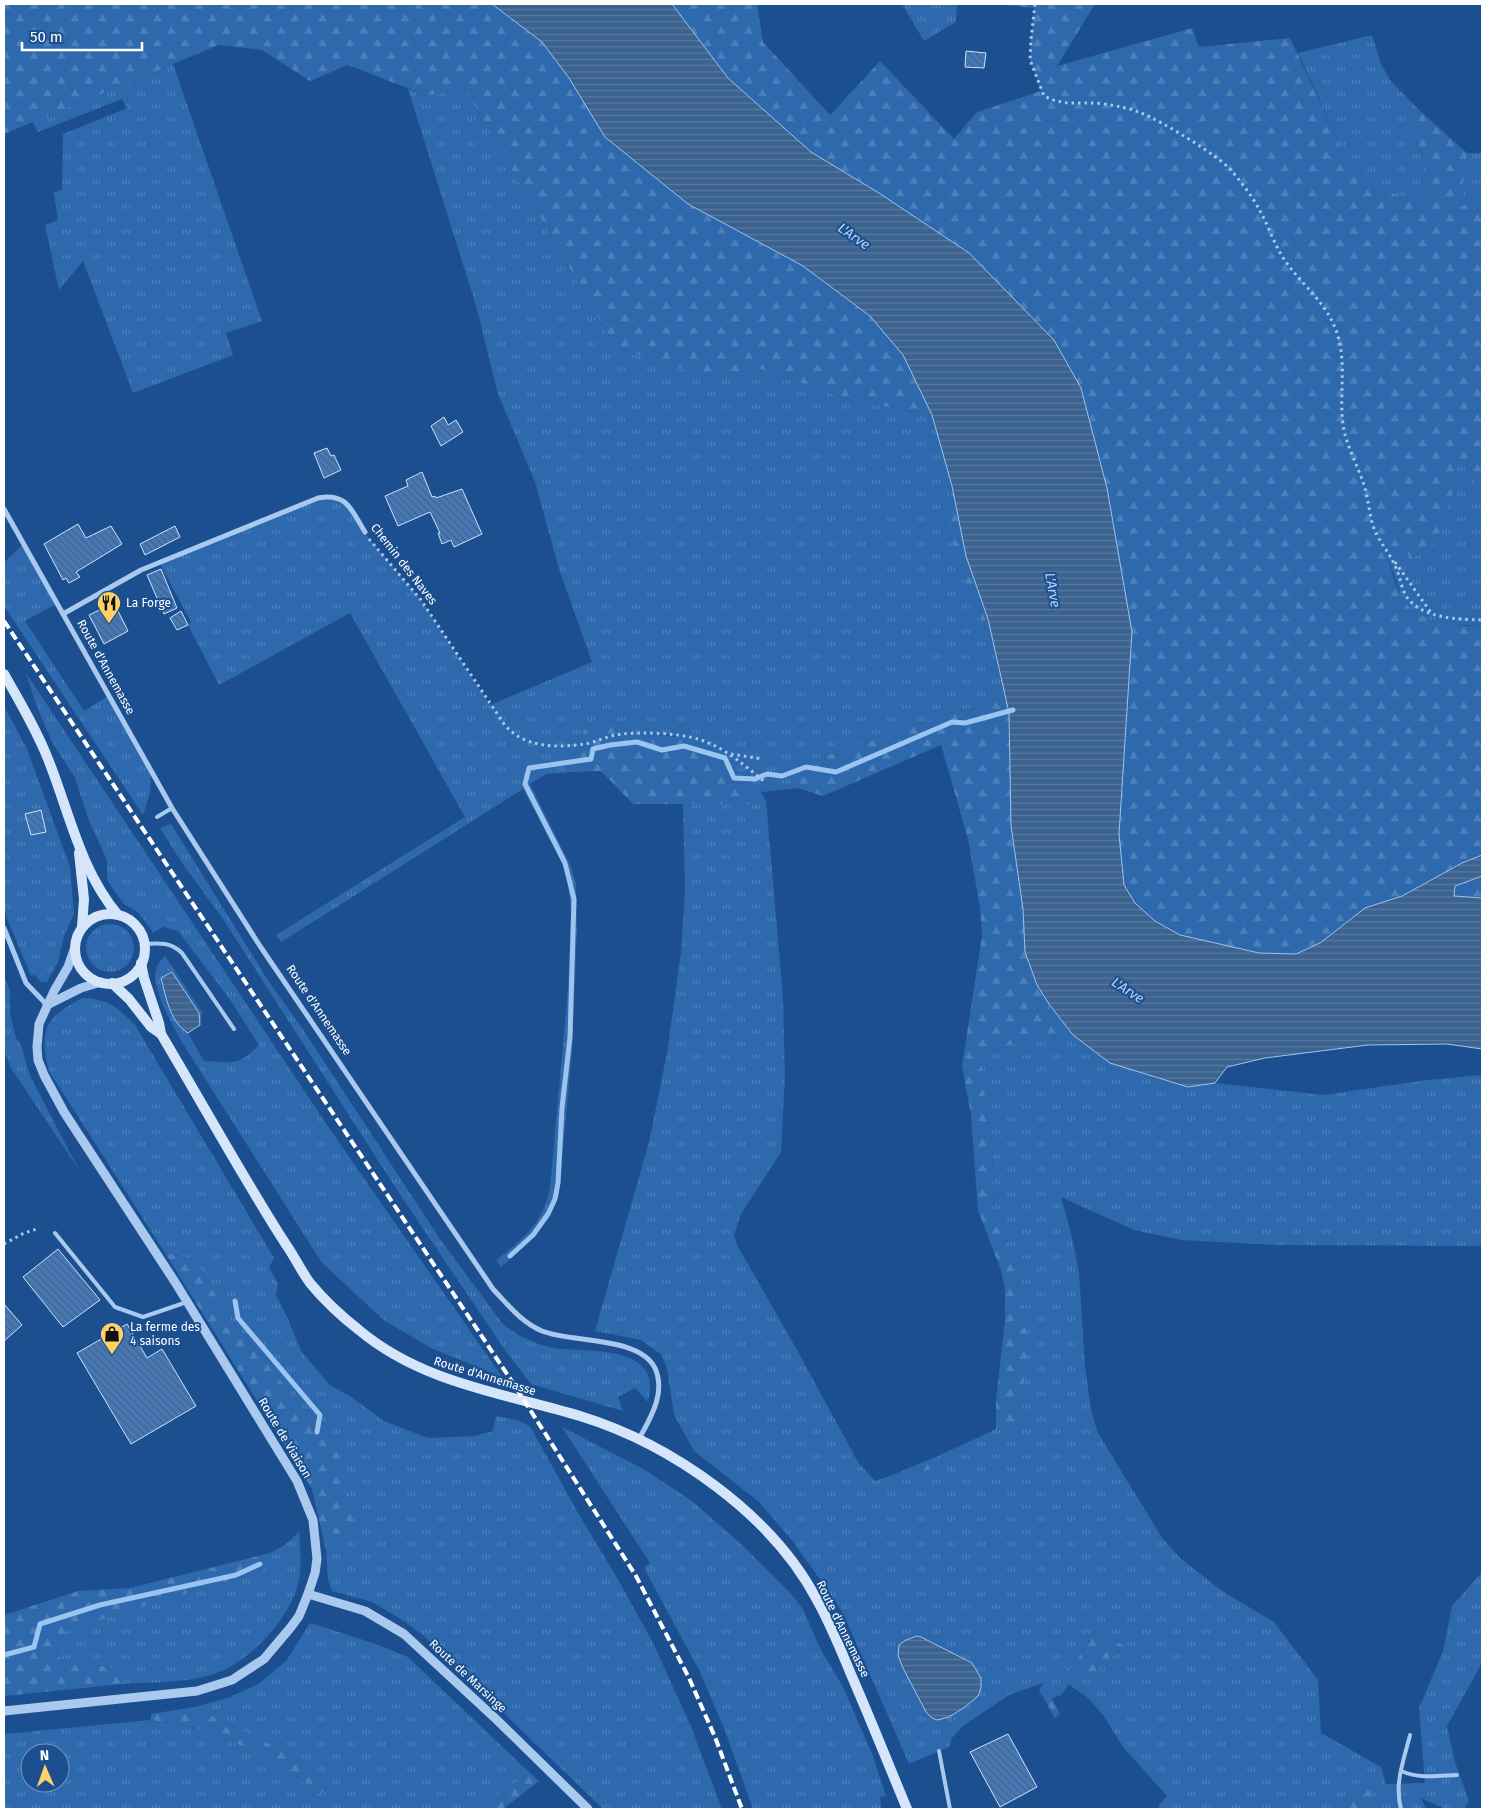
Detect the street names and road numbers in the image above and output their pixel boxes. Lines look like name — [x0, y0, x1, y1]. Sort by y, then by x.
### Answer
street label: Chemin des Naves — [368, 521, 440, 608]
street label: Route d'Annemasse — [74, 617, 138, 717]
street label: Route d'Annemasse — [284, 962, 354, 1058]
street label: Route d'Annemasse — [432, 1354, 538, 1398]
street label: Route de Viaison — [255, 1395, 315, 1481]
street label: Route d'Annemasse — [813, 1578, 873, 1680]
street label: Route de Marsinge — [426, 1637, 510, 1715]

